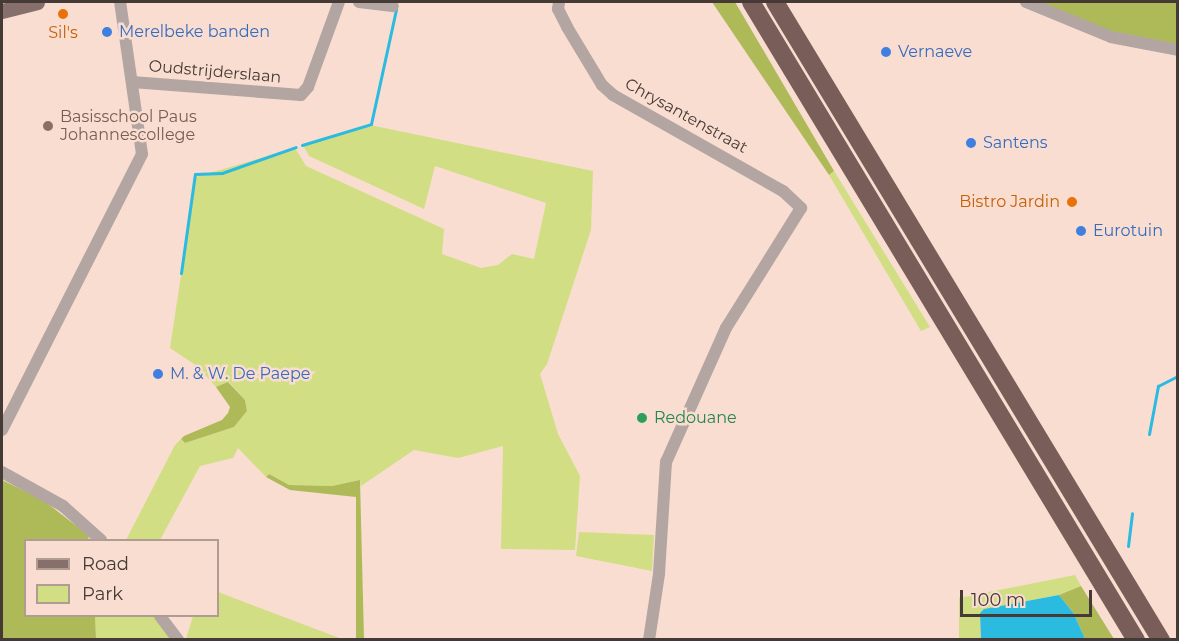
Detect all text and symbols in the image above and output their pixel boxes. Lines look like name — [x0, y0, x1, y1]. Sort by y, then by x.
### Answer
marker: Sil's — [56, 7, 70, 21]
place label: Merelbeke banden — [119, 22, 270, 42]
place label: Sil's — [48, 23, 78, 43]
marker: Merelbeke banden — [100, 25, 114, 39]
place label: Vernaeve — [898, 42, 972, 62]
marker: Vernaeve — [879, 45, 893, 59]
street label: Oudstrijderslaan — [148, 57, 282, 87]
street label: Chrysantenstraat — [621, 74, 751, 158]
place label: Basisschool Paus Johannescollege — [60, 107, 197, 145]
marker: Basisschool Paus Johannescollege — [41, 119, 55, 133]
place label: Santens — [983, 133, 1048, 153]
marker: Santens — [964, 136, 978, 150]
place label: Bistro Jardin — [959, 192, 1060, 212]
marker: Bistro Jardin — [1065, 195, 1079, 209]
place label: Eurotuin — [1093, 221, 1163, 241]
marker: Eurotuin — [1074, 224, 1088, 238]
place label: M. & W. De Paepe — [170, 364, 310, 384]
marker: M. & W. De Paepe — [151, 367, 165, 381]
place label: Redouane — [654, 408, 737, 428]
marker: Redouane — [635, 411, 649, 425]
legend — [24, 539, 219, 617]
text: Road — [82, 553, 129, 575]
scale bar — [963, 578, 1095, 616]
text: Park — [82, 583, 123, 605]
text: 100 m — [971, 589, 1025, 611]

